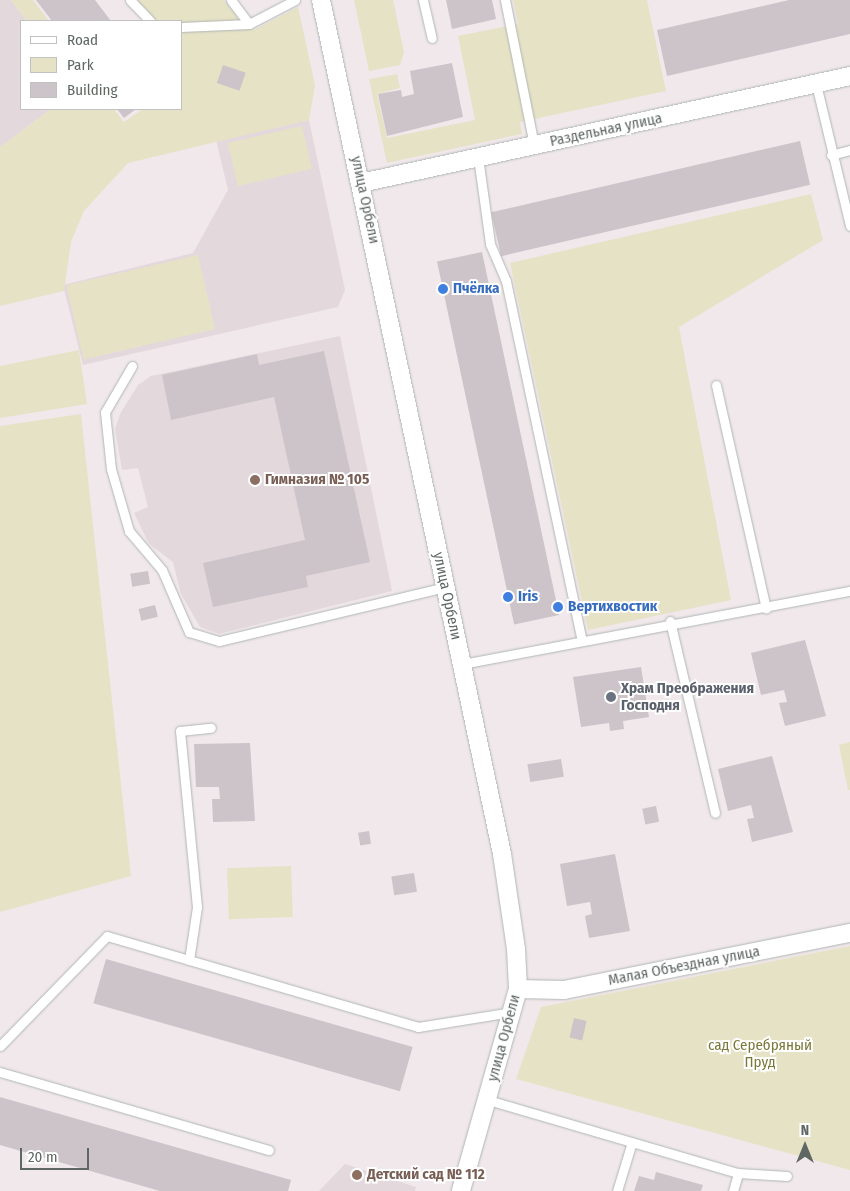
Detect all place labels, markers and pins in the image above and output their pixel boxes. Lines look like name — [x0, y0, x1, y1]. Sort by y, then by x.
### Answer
place label: Пчёлка — [453, 280, 499, 298]
marker: Пчёлка — [437, 283, 449, 295]
place label: Гимназия № 105 — [265, 471, 369, 489]
marker: Гимназия № 105 — [249, 474, 261, 486]
place label: Iris — [518, 588, 538, 606]
marker: Iris — [502, 591, 514, 603]
place label: Вертихвостик — [568, 598, 657, 616]
marker: Вертихвостик — [552, 601, 564, 613]
place label: Храм Преображения Господня — [621, 679, 754, 714]
marker: Храм Преображения Господня — [605, 691, 617, 703]
place label: Детский сад № 112 — [367, 1166, 485, 1184]
marker: Детский сад № 112 — [351, 1169, 363, 1181]

